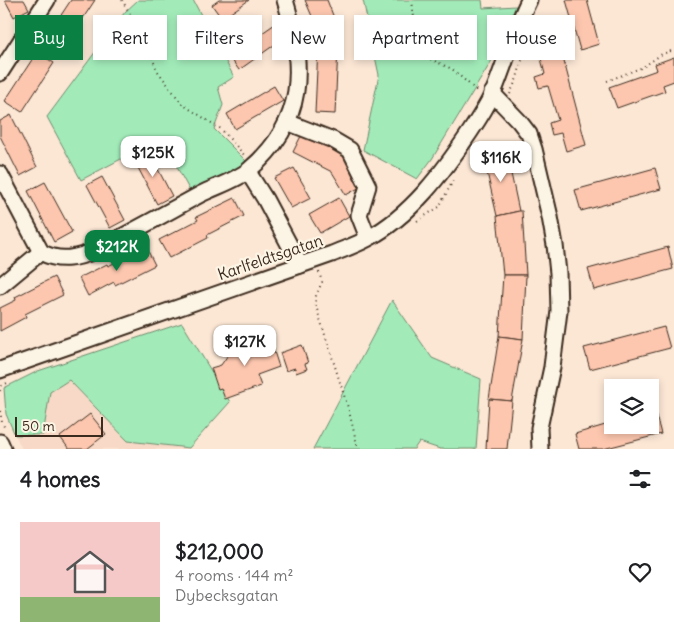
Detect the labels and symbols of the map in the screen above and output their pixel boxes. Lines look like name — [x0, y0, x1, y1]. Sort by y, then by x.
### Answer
pin: $125K — [118, 136, 188, 178]
pin: $116K — [466, 140, 536, 183]
pin: $212K — [82, 230, 152, 272]
street label: Karlfeldtsgatan — [215, 230, 325, 284]
pin: $127K — [210, 324, 280, 367]
scale bar — [15, 414, 102, 437]

